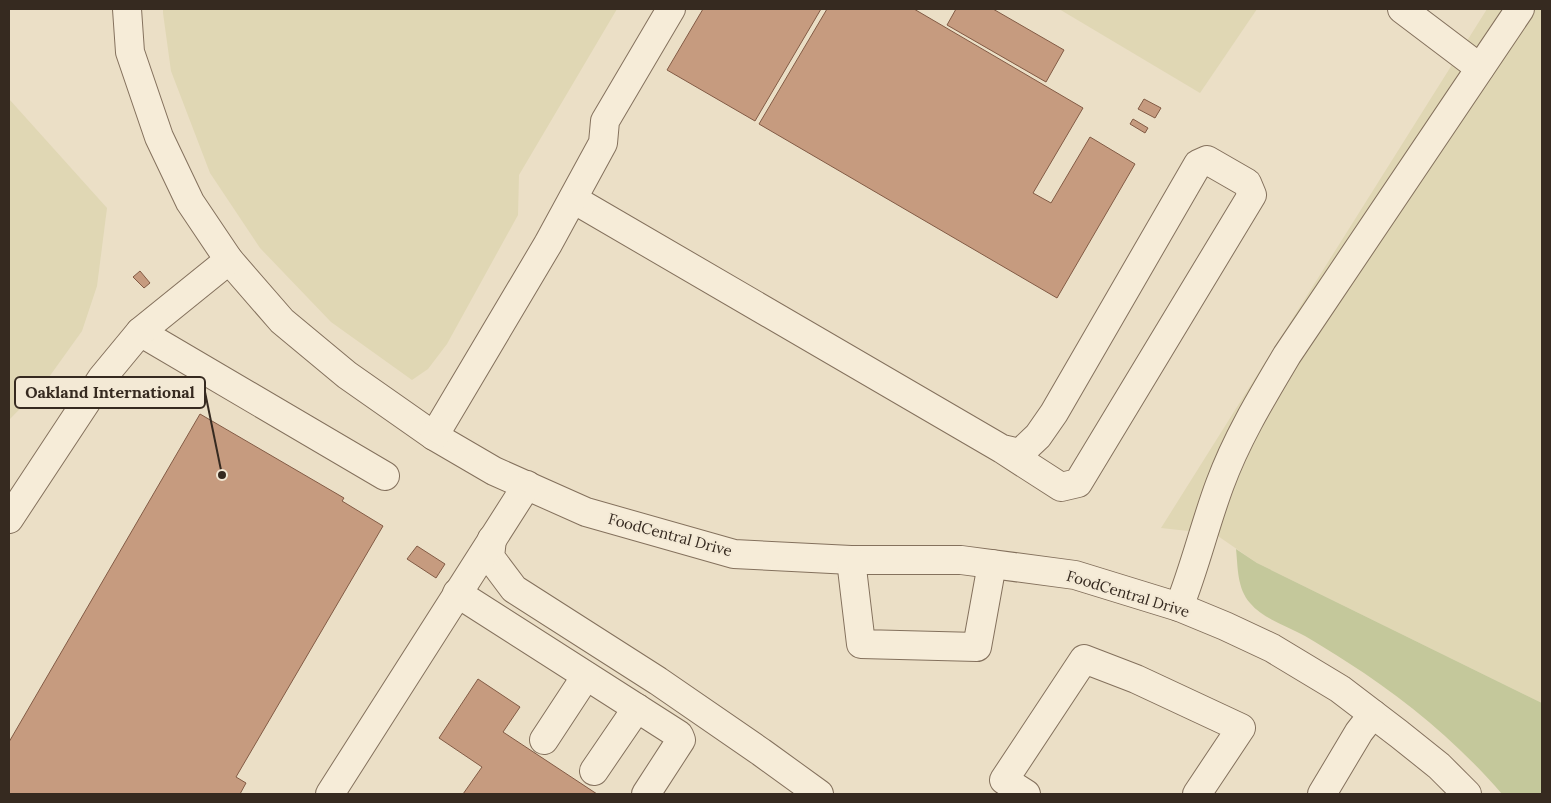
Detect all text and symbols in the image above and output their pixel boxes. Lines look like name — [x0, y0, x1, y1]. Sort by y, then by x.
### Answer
callout: Oakland International — [15, 377, 205, 408]
text: Oakland International — [25, 382, 195, 402]
street label: FoodCentral Drive — [606, 509, 734, 560]
street label: FoodCentral Drive — [1064, 566, 1192, 621]

